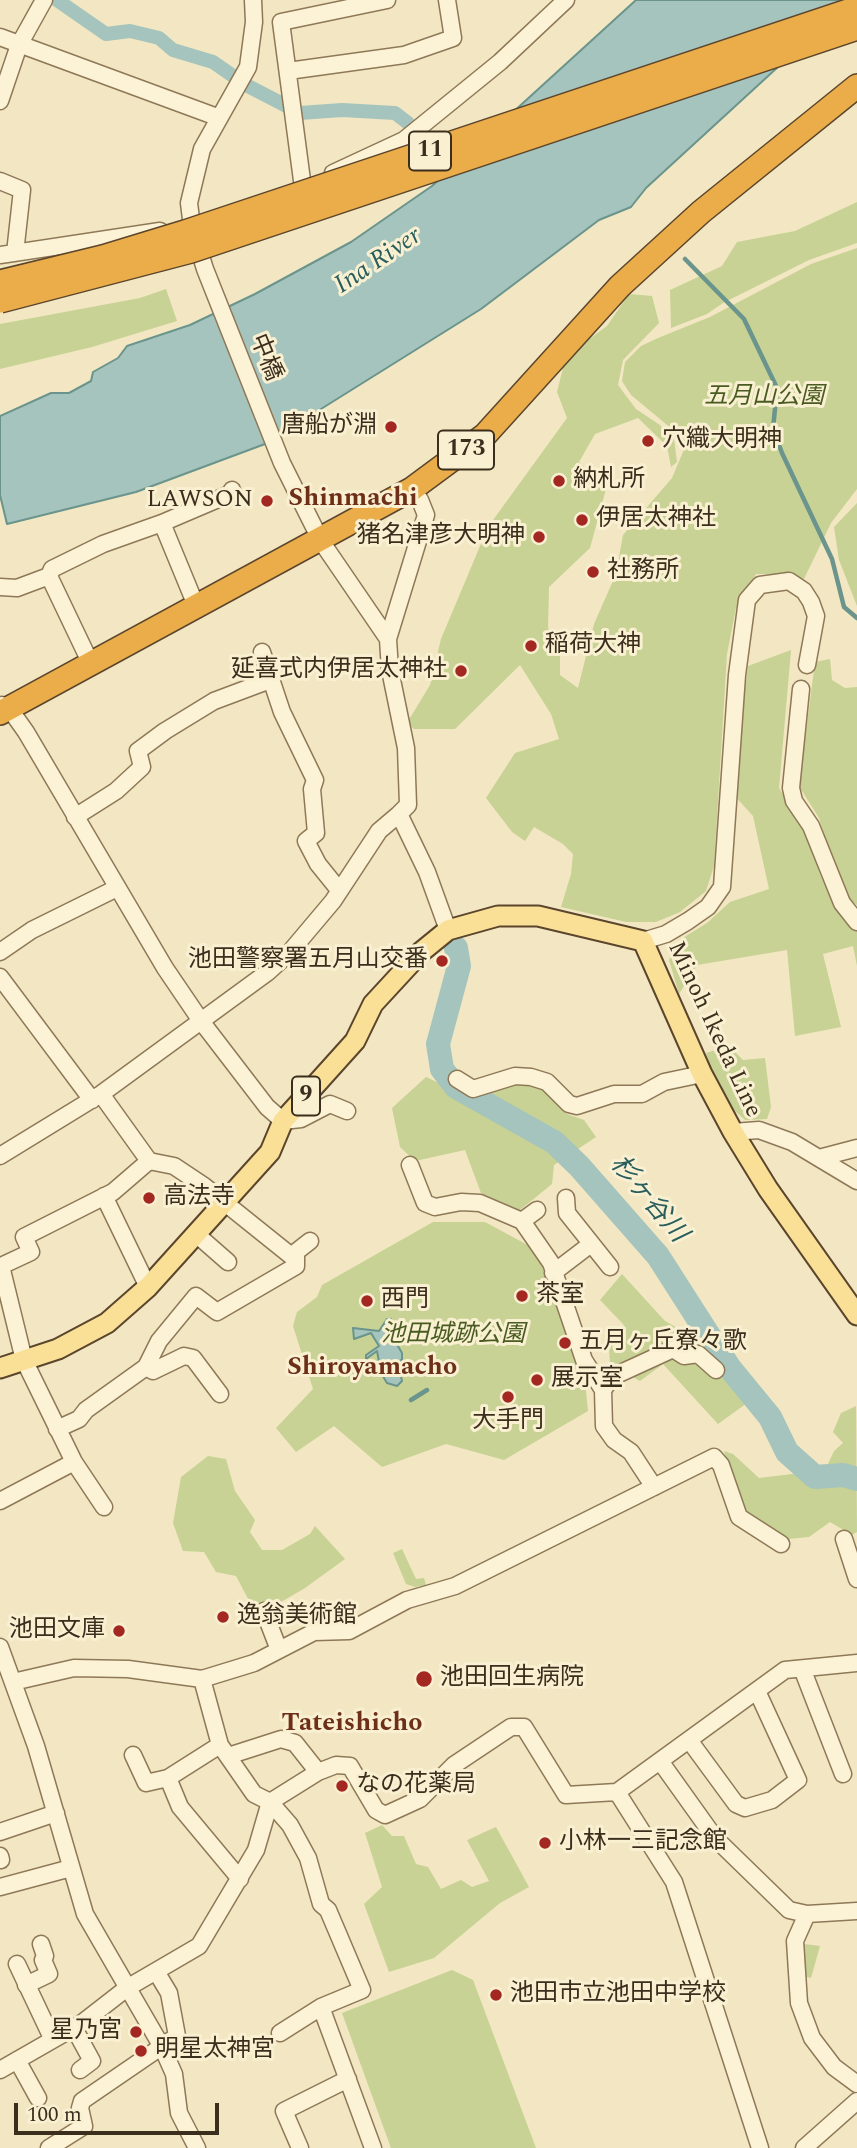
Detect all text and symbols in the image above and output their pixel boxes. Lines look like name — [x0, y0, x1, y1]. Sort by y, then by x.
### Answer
road number: 11 — [409, 132, 451, 170]
water label: Ina River — [330, 222, 428, 302]
street label: 中橋 — [242, 330, 286, 386]
park label: 五月山公園 — [704, 384, 824, 412]
place label: 唐船が淵 — [281, 413, 377, 441]
marker: 唐船が淵 — [383, 419, 399, 435]
place label: 穴織大明神 — [662, 427, 782, 455]
road number: 173 — [438, 431, 494, 470]
marker: 穴織大明神 — [640, 433, 656, 449]
place label: 納札所 — [573, 467, 645, 495]
marker: 納札所 — [551, 473, 567, 489]
district label: Shinmachi — [288, 484, 418, 516]
place label: LAWSON — [146, 487, 253, 515]
marker: LAWSON — [259, 493, 275, 509]
place label: 伊居太神社 — [596, 506, 716, 534]
marker: 伊居太神社 — [574, 512, 590, 528]
place label: 猪名津彦大明神 — [357, 523, 525, 551]
marker: 猪名津彦大明神 — [531, 529, 547, 545]
place label: 社務所 — [607, 558, 679, 586]
marker: 社務所 — [585, 564, 601, 580]
place label: 稲荷大神 — [545, 632, 641, 660]
marker: 稲荷大神 — [523, 638, 539, 654]
place label: 延喜式内伊居太神社 — [231, 657, 447, 685]
marker: 延喜式内伊居太神社 — [453, 663, 469, 679]
street label: Minoh Ikeda Line — [660, 937, 766, 1123]
place label: 池田警察署五月山交番 — [188, 947, 428, 975]
marker: 池田警察署五月山交番 — [434, 953, 450, 969]
road number: 9 — [292, 1077, 320, 1116]
water label: 杉ヶ谷川 — [602, 1150, 692, 1250]
place label: 高法寺 — [163, 1184, 235, 1212]
marker: 高法寺 — [141, 1190, 157, 1206]
place label: 茶室 — [536, 1282, 584, 1310]
place label: 西門 — [381, 1287, 429, 1315]
marker: 茶室 — [514, 1288, 530, 1304]
marker: 西門 — [359, 1293, 375, 1309]
park label: 池田城跡公園 — [381, 1322, 525, 1350]
place label: 五月ヶ丘寮々歌 — [579, 1329, 747, 1357]
marker: 五月ヶ丘寮々歌 — [557, 1335, 573, 1351]
district label: Shiroyamacho — [287, 1353, 457, 1385]
place label: 展示室 — [551, 1366, 623, 1394]
marker: 展示室 — [529, 1372, 545, 1388]
marker: 大手門 — [500, 1389, 516, 1405]
place label: 大手門 — [472, 1408, 544, 1436]
place label: 逸翁美術館 — [237, 1603, 357, 1631]
marker: 逸翁美術館 — [215, 1609, 231, 1625]
place label: 池田文庫 — [9, 1617, 105, 1645]
marker: 池田文庫 — [111, 1623, 127, 1639]
place label: 池田回生病院 — [440, 1665, 584, 1693]
marker: 池田回生病院 — [414, 1669, 434, 1689]
district label: Tateishicho — [281, 1709, 423, 1741]
place label: なの花薬局 — [356, 1772, 476, 1800]
marker: なの花薬局 — [334, 1778, 350, 1794]
place label: 小林一三記念館 — [559, 1829, 727, 1857]
marker: 小林一三記念館 — [537, 1835, 553, 1851]
place label: 池田市立池田中学校 — [510, 1981, 726, 2009]
marker: 池田市立池田中学校 — [488, 1987, 504, 2003]
place label: 星乃宮 — [50, 2018, 122, 2046]
marker: 星乃宮 — [128, 2024, 144, 2040]
place label: 明星太神宮 — [155, 2037, 275, 2065]
marker: 明星太神宮 — [133, 2043, 149, 2059]
scale bar — [18, 2088, 222, 2132]
text: 100 m — [27, 2099, 82, 2131]

